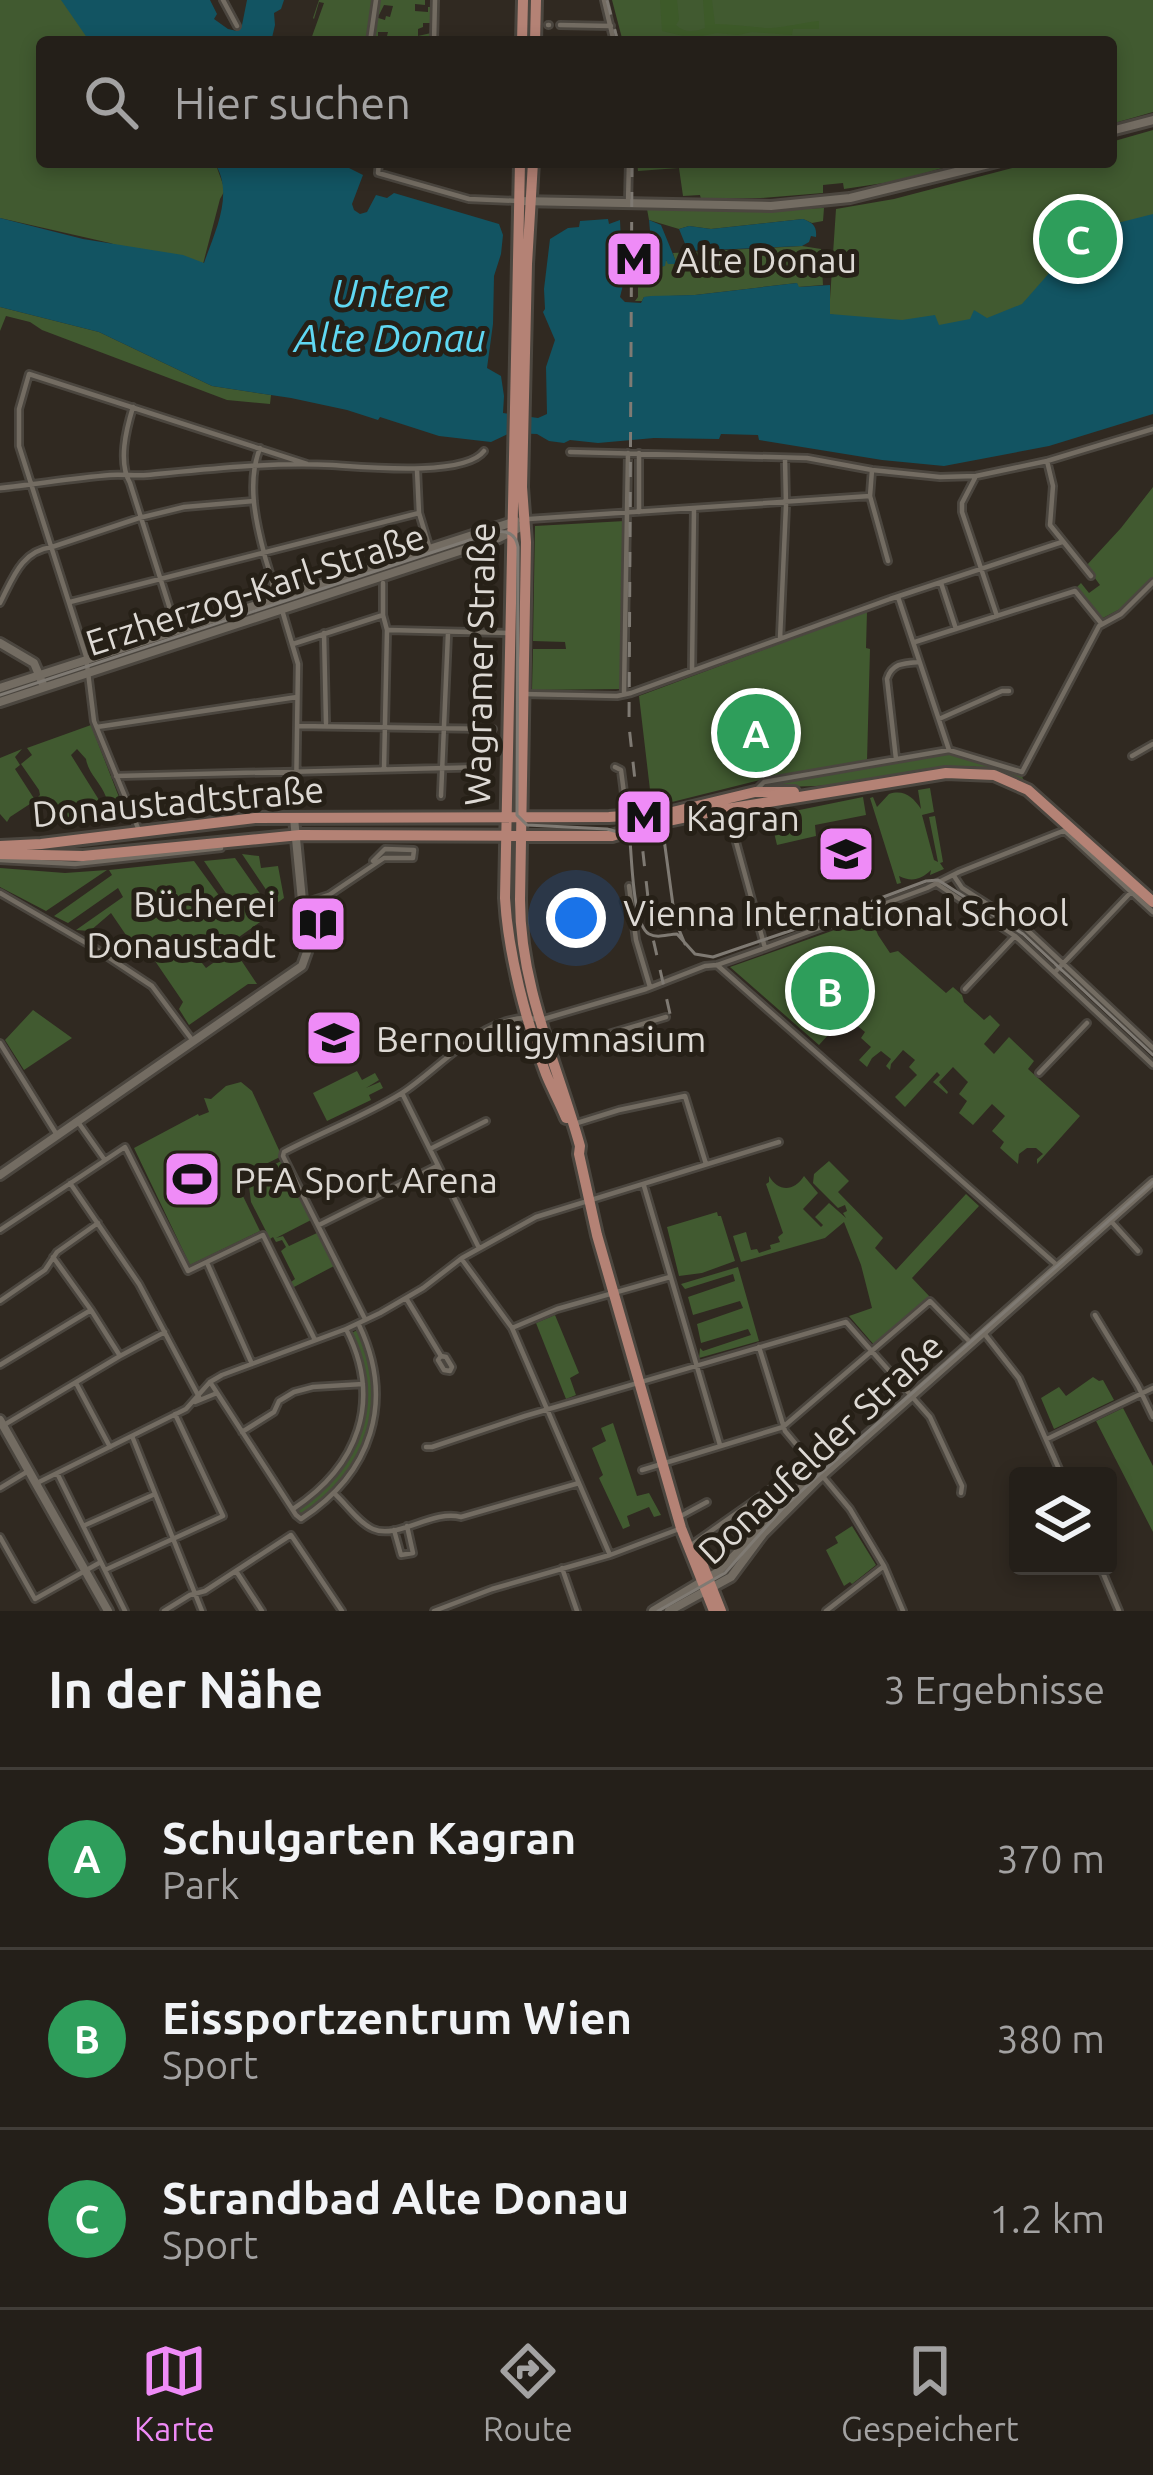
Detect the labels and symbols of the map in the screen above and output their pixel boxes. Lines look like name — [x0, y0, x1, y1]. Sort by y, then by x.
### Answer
pin: C — [1039, 194, 1117, 284]
metro station icon: Alte Donau — [603, 228, 665, 290]
place label: Alte Donau — [676, 239, 857, 280]
water label: Untere Alte Donau — [292, 271, 486, 359]
street label: Erzherzog-Karl-Straße — [81, 515, 429, 663]
street label: Wagramer Straße — [456, 522, 502, 806]
pin: A — [717, 688, 795, 778]
street label: Donaustadtstraße — [30, 768, 326, 834]
metro station icon: Kagran — [613, 786, 675, 848]
place label: Kagran — [686, 797, 800, 838]
school or university icon: Vienna International School — [815, 823, 877, 885]
place label: Bücherei Donaustadt — [86, 883, 276, 965]
your location — [546, 888, 606, 948]
place label: Vienna International School — [623, 892, 1069, 933]
library icon: Bücherei Donaustadt — [287, 893, 349, 955]
pin: B — [791, 946, 869, 1036]
school or university icon: Bernoulligymnasium — [303, 1007, 365, 1069]
place label: Bernoulligymnasium — [376, 1018, 706, 1059]
sports icon: PFA Sport Arena — [161, 1148, 223, 1210]
place label: PFA Sport Arena — [234, 1159, 498, 1200]
street label: Donaufelder Straße — [690, 1324, 950, 1572]

